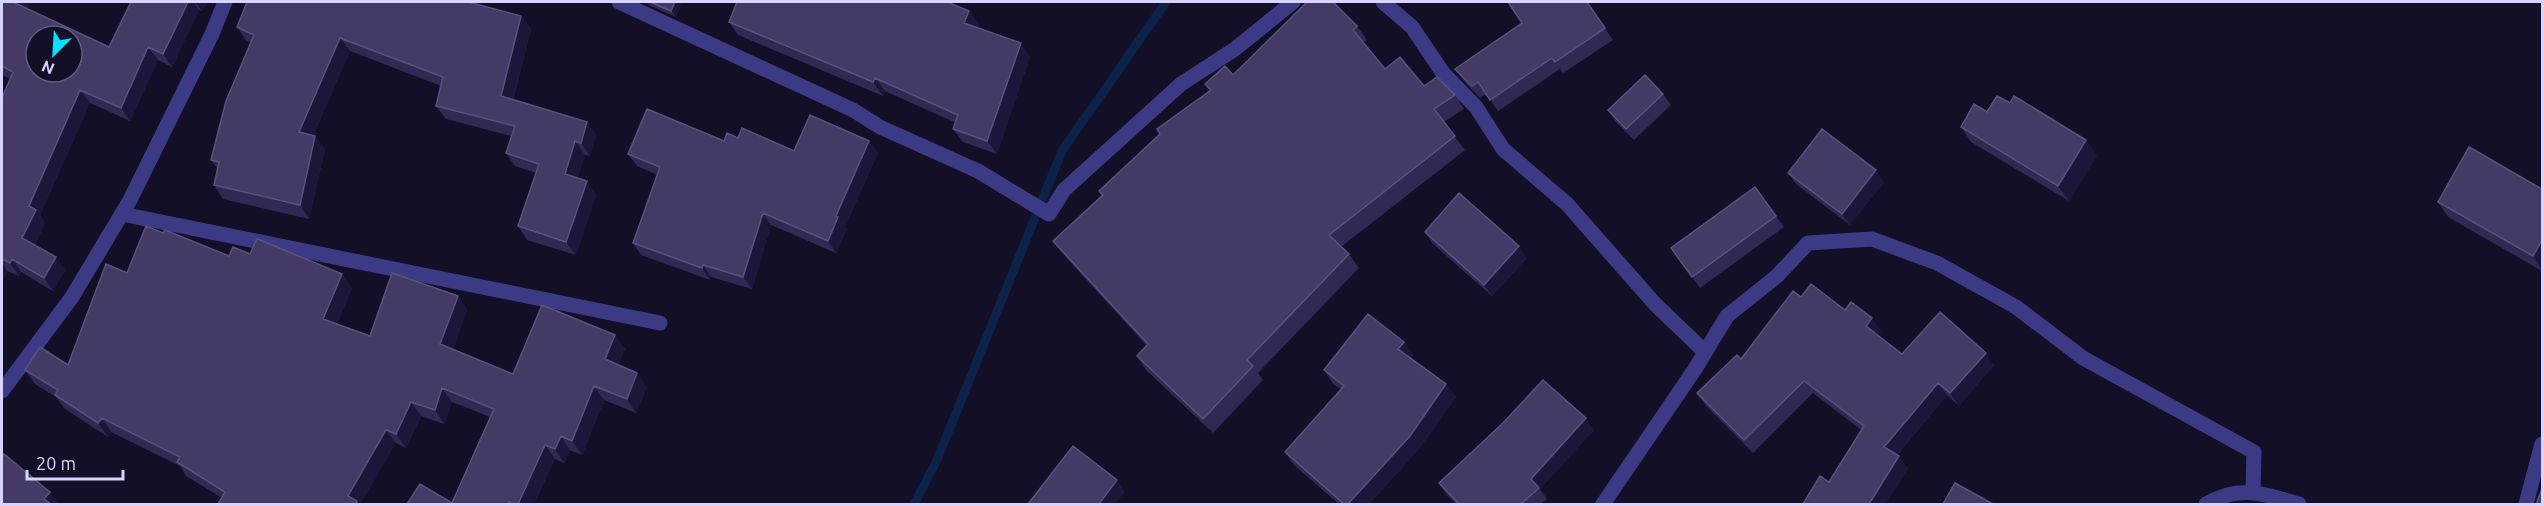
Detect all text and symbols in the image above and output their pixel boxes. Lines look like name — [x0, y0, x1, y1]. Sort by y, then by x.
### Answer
north arrow — [24, 24, 84, 84]
text: N — [39, 57, 57, 78]
scale bar — [27, 443, 123, 481]
text: 20 m — [36, 453, 76, 473]

